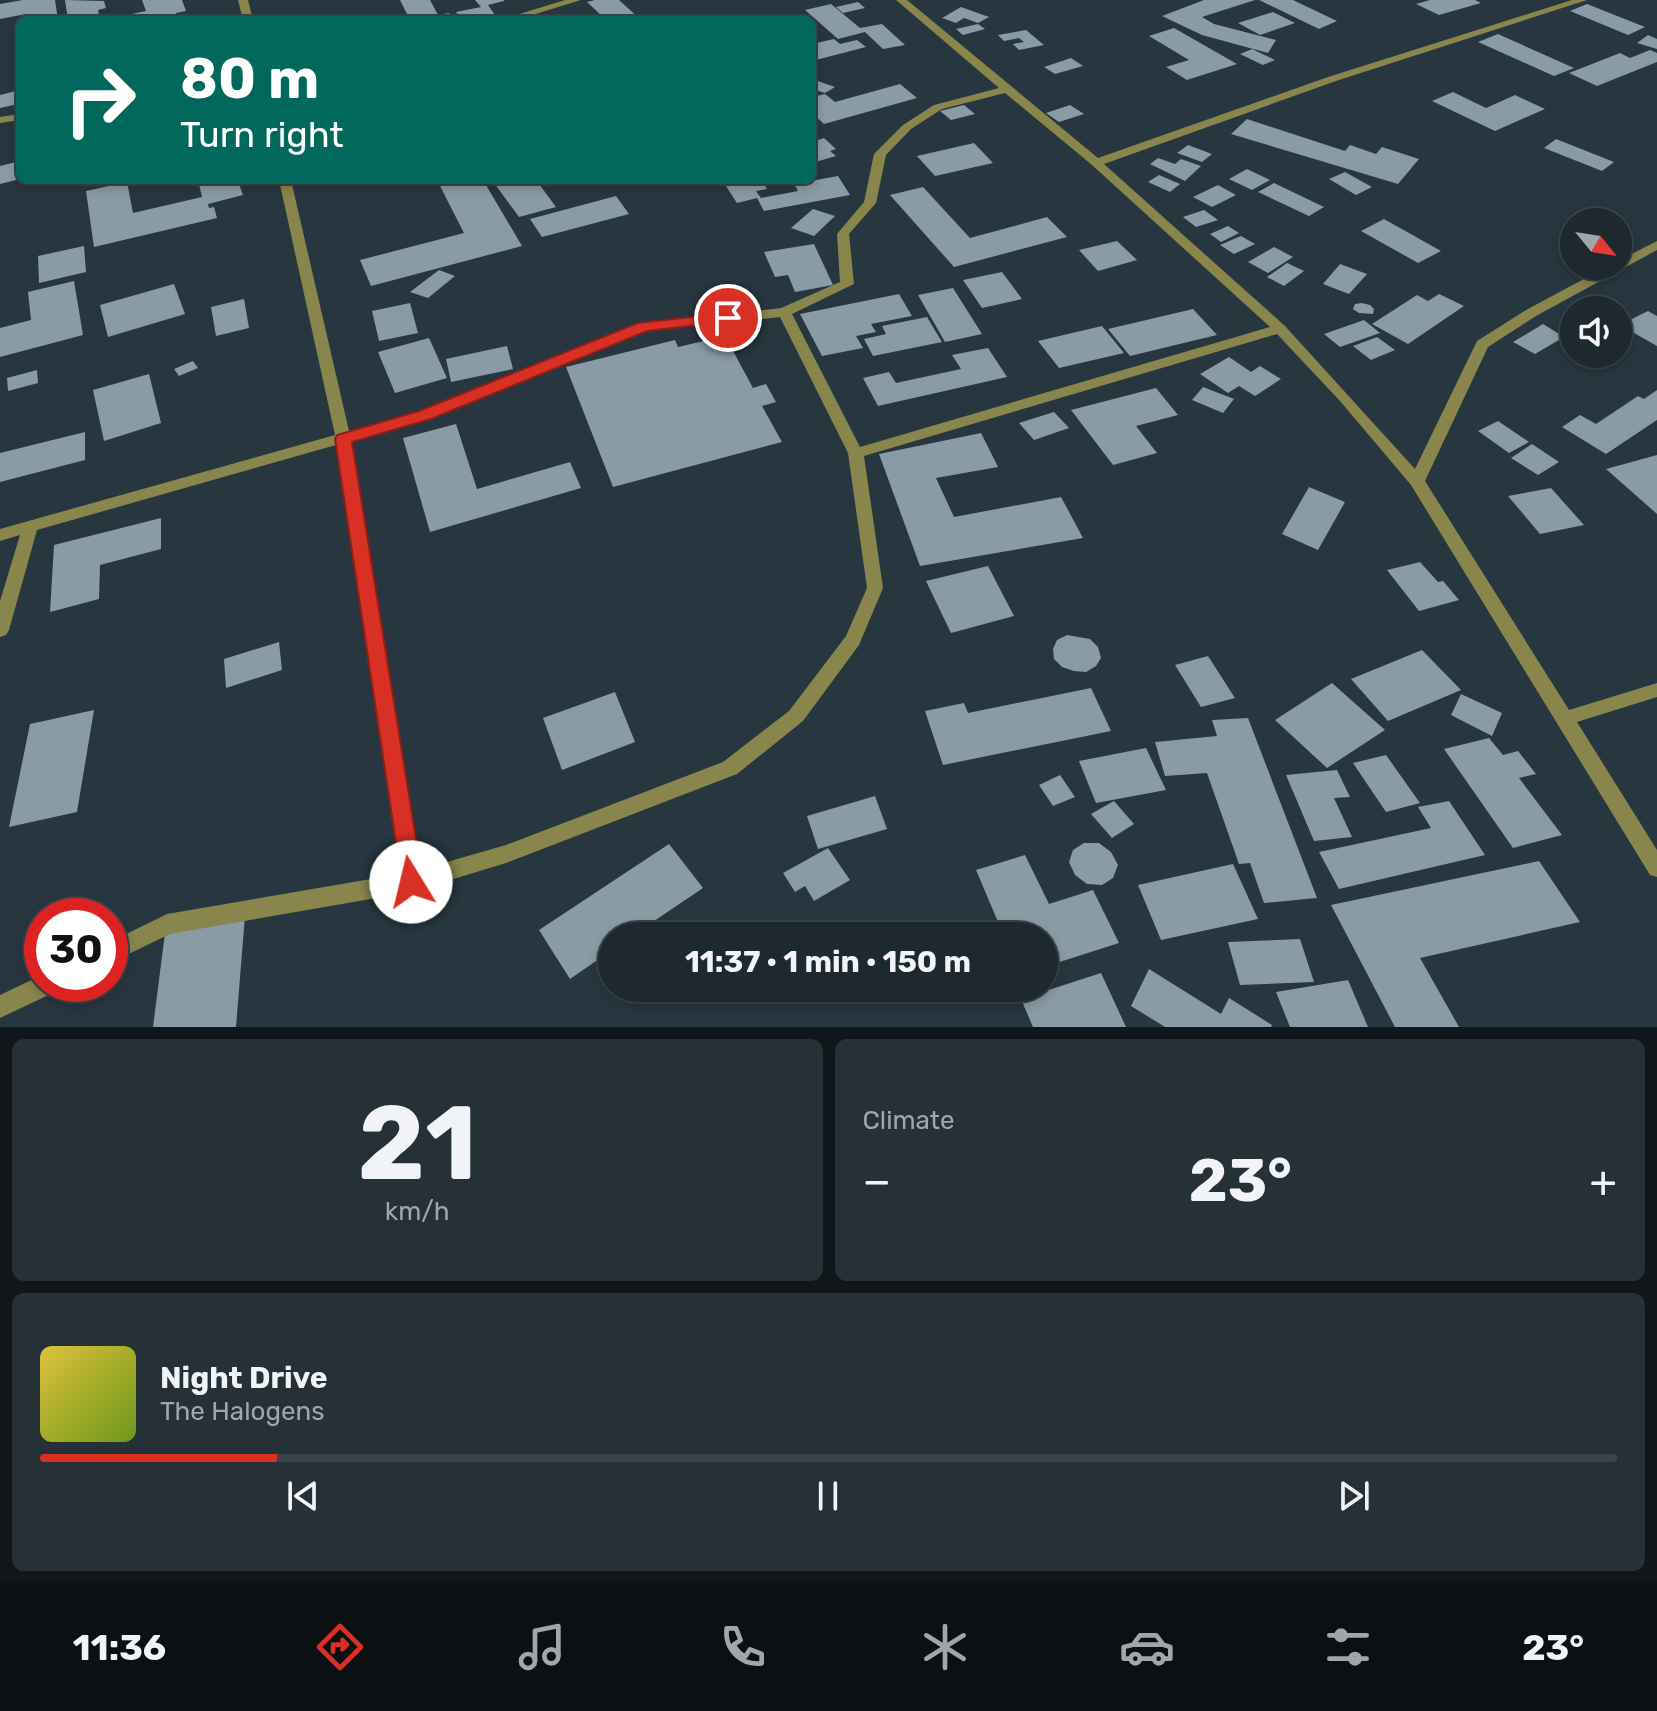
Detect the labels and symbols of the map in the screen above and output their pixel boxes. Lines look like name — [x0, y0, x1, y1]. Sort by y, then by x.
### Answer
north arrow — [1560, 208, 1632, 280]
pin — [694, 284, 762, 352]
position arrow — [369, 840, 453, 924]
speed limit sign: 30 — [24, 898, 128, 1002]

